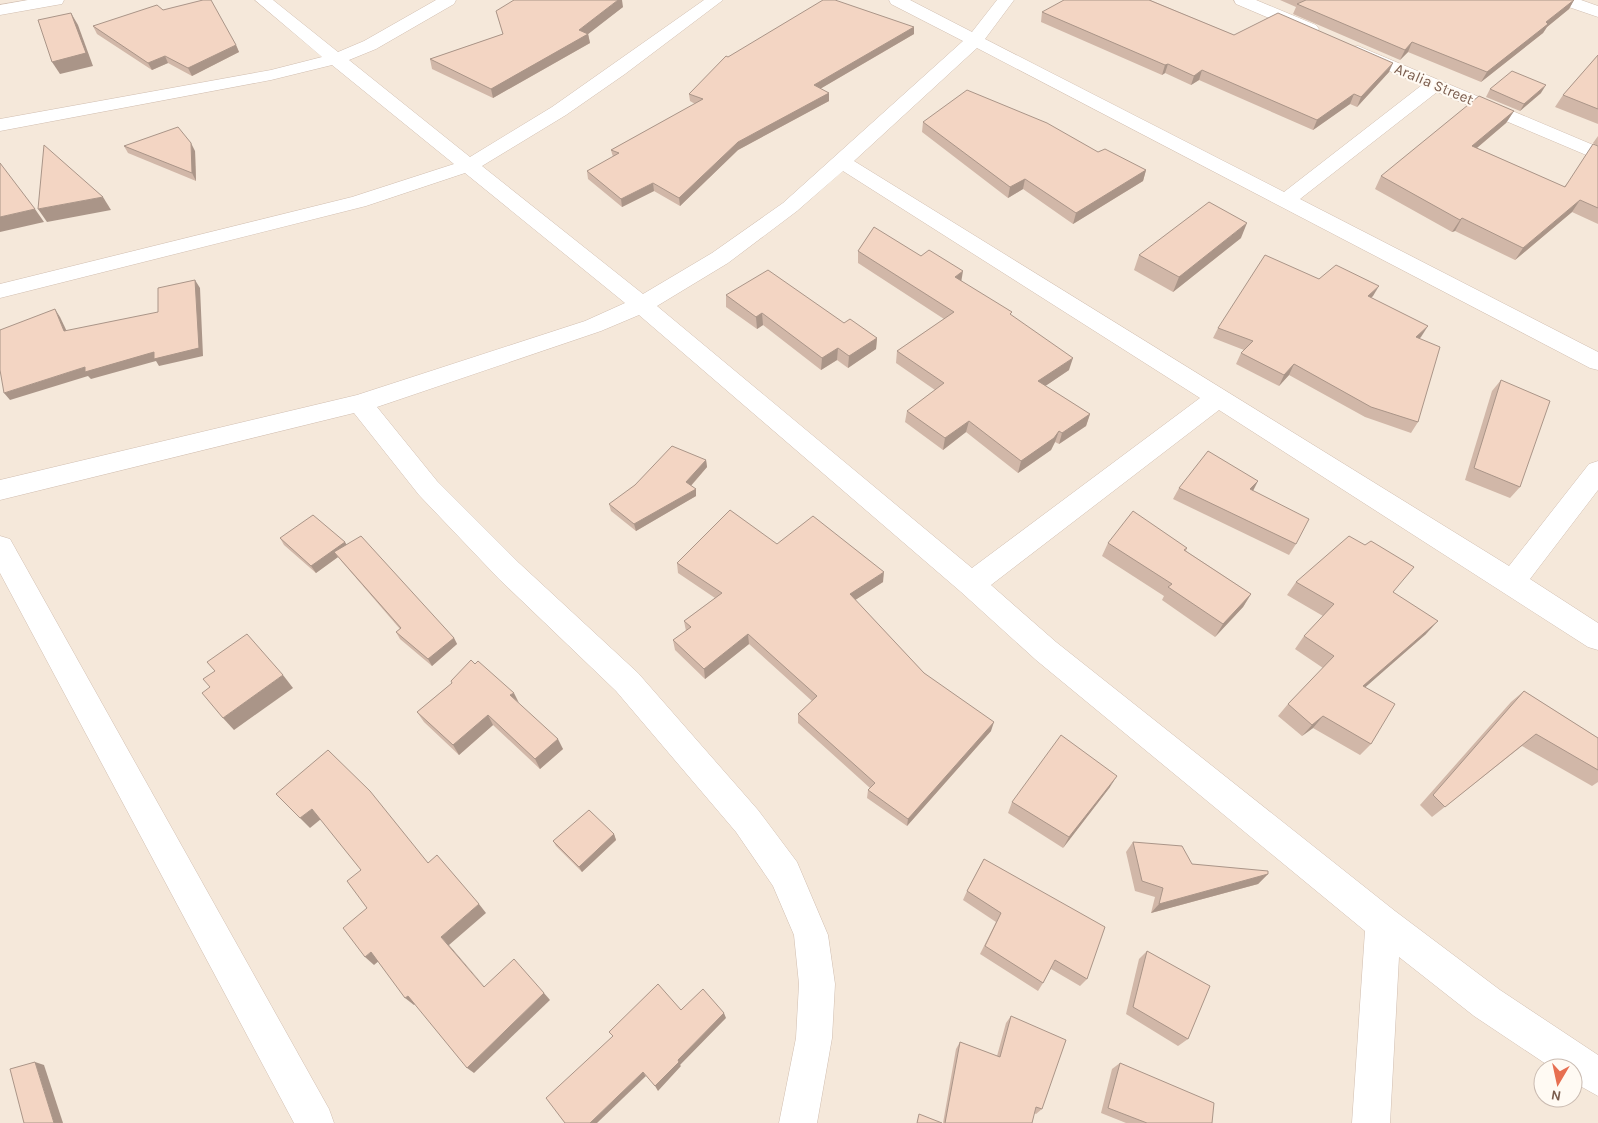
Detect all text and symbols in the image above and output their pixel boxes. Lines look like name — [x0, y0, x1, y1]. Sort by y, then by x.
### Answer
street label: Aralia Street — [1392, 59, 1476, 109]
north arrow — [1533, 1058, 1583, 1108]
text: N — [1550, 1086, 1562, 1105]

